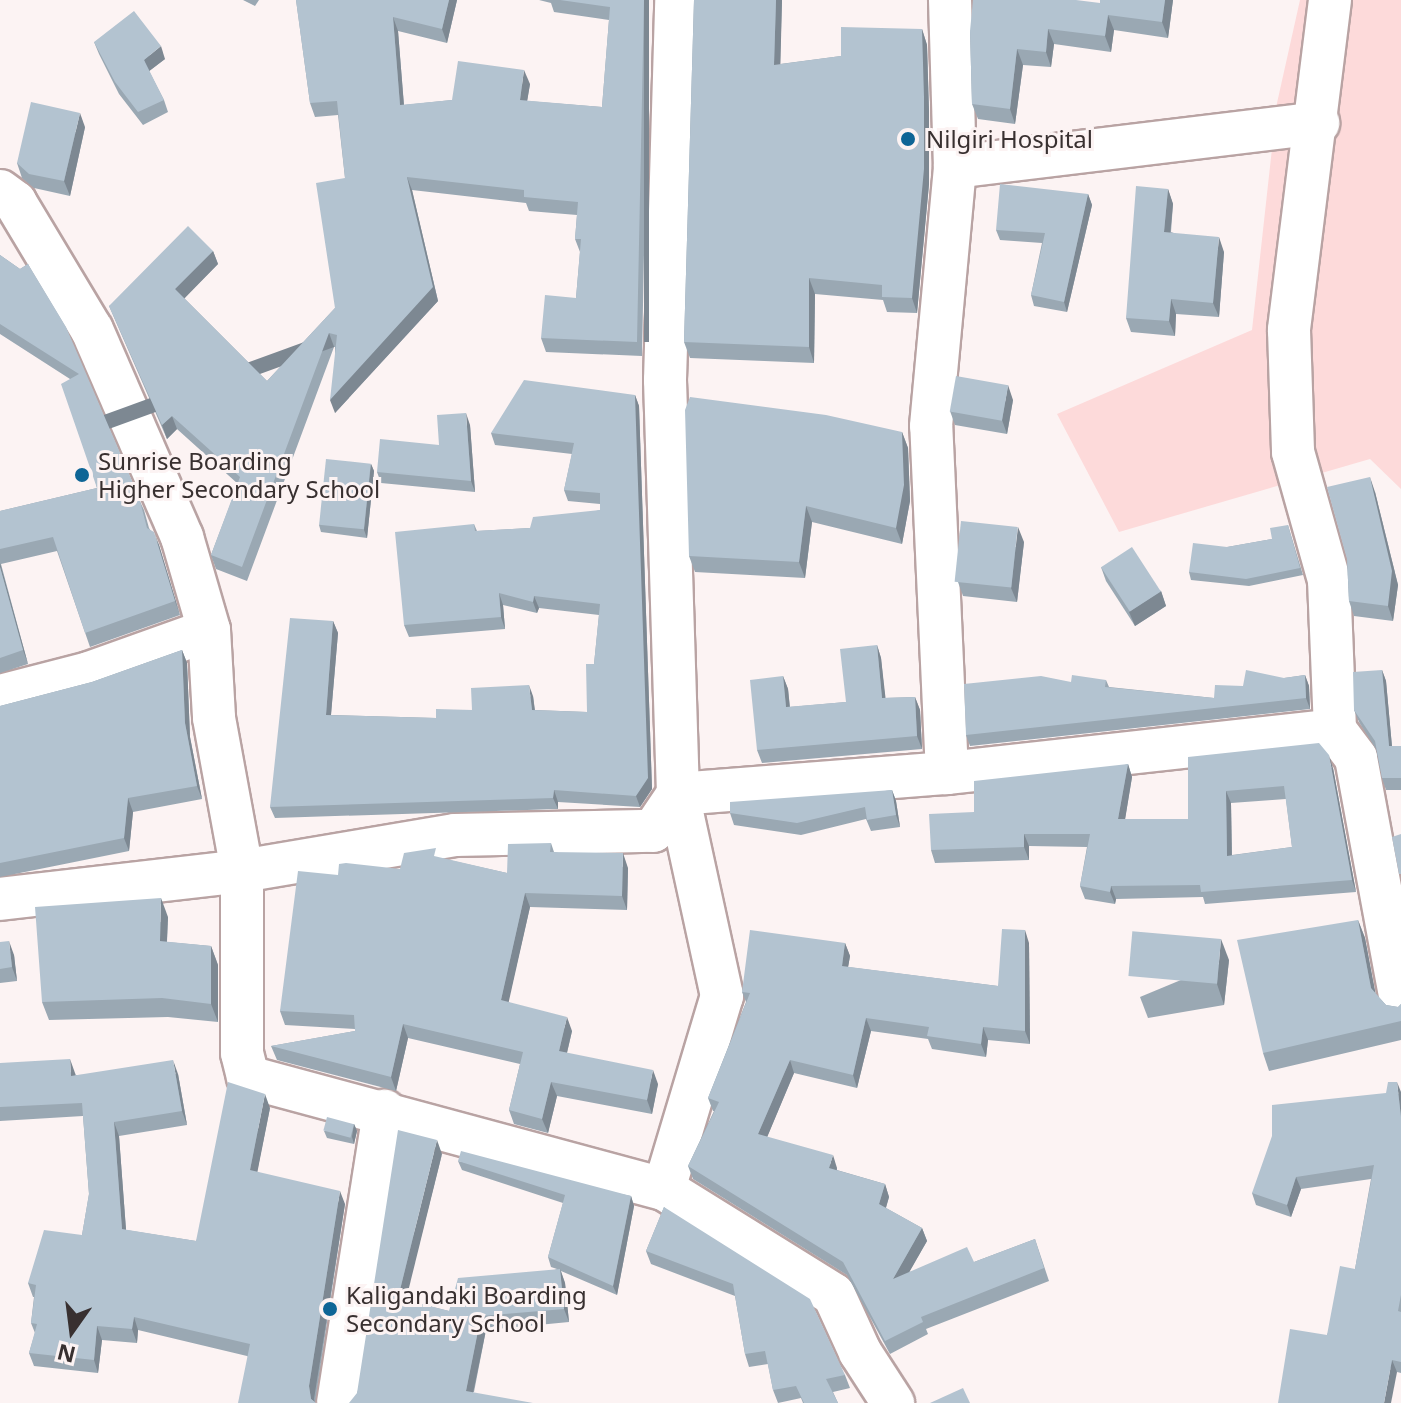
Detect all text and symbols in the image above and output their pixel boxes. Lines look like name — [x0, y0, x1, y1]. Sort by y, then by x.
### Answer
place label: Nilgiri Hospital — [926, 125, 1093, 153]
marker: Nilgiri Hospital — [897, 128, 919, 150]
place label: Sunrise Boarding Higher Secondary School — [98, 447, 380, 503]
marker: Sunrise Boarding Higher Secondary School — [73, 466, 91, 484]
place label: Kaligandaki Boarding Secondary School — [346, 1281, 587, 1337]
north arrow — [32, 1291, 112, 1371]
marker: Kaligandaki Boarding Secondary School — [321, 1300, 339, 1318]
text: N — [54, 1338, 79, 1371]

